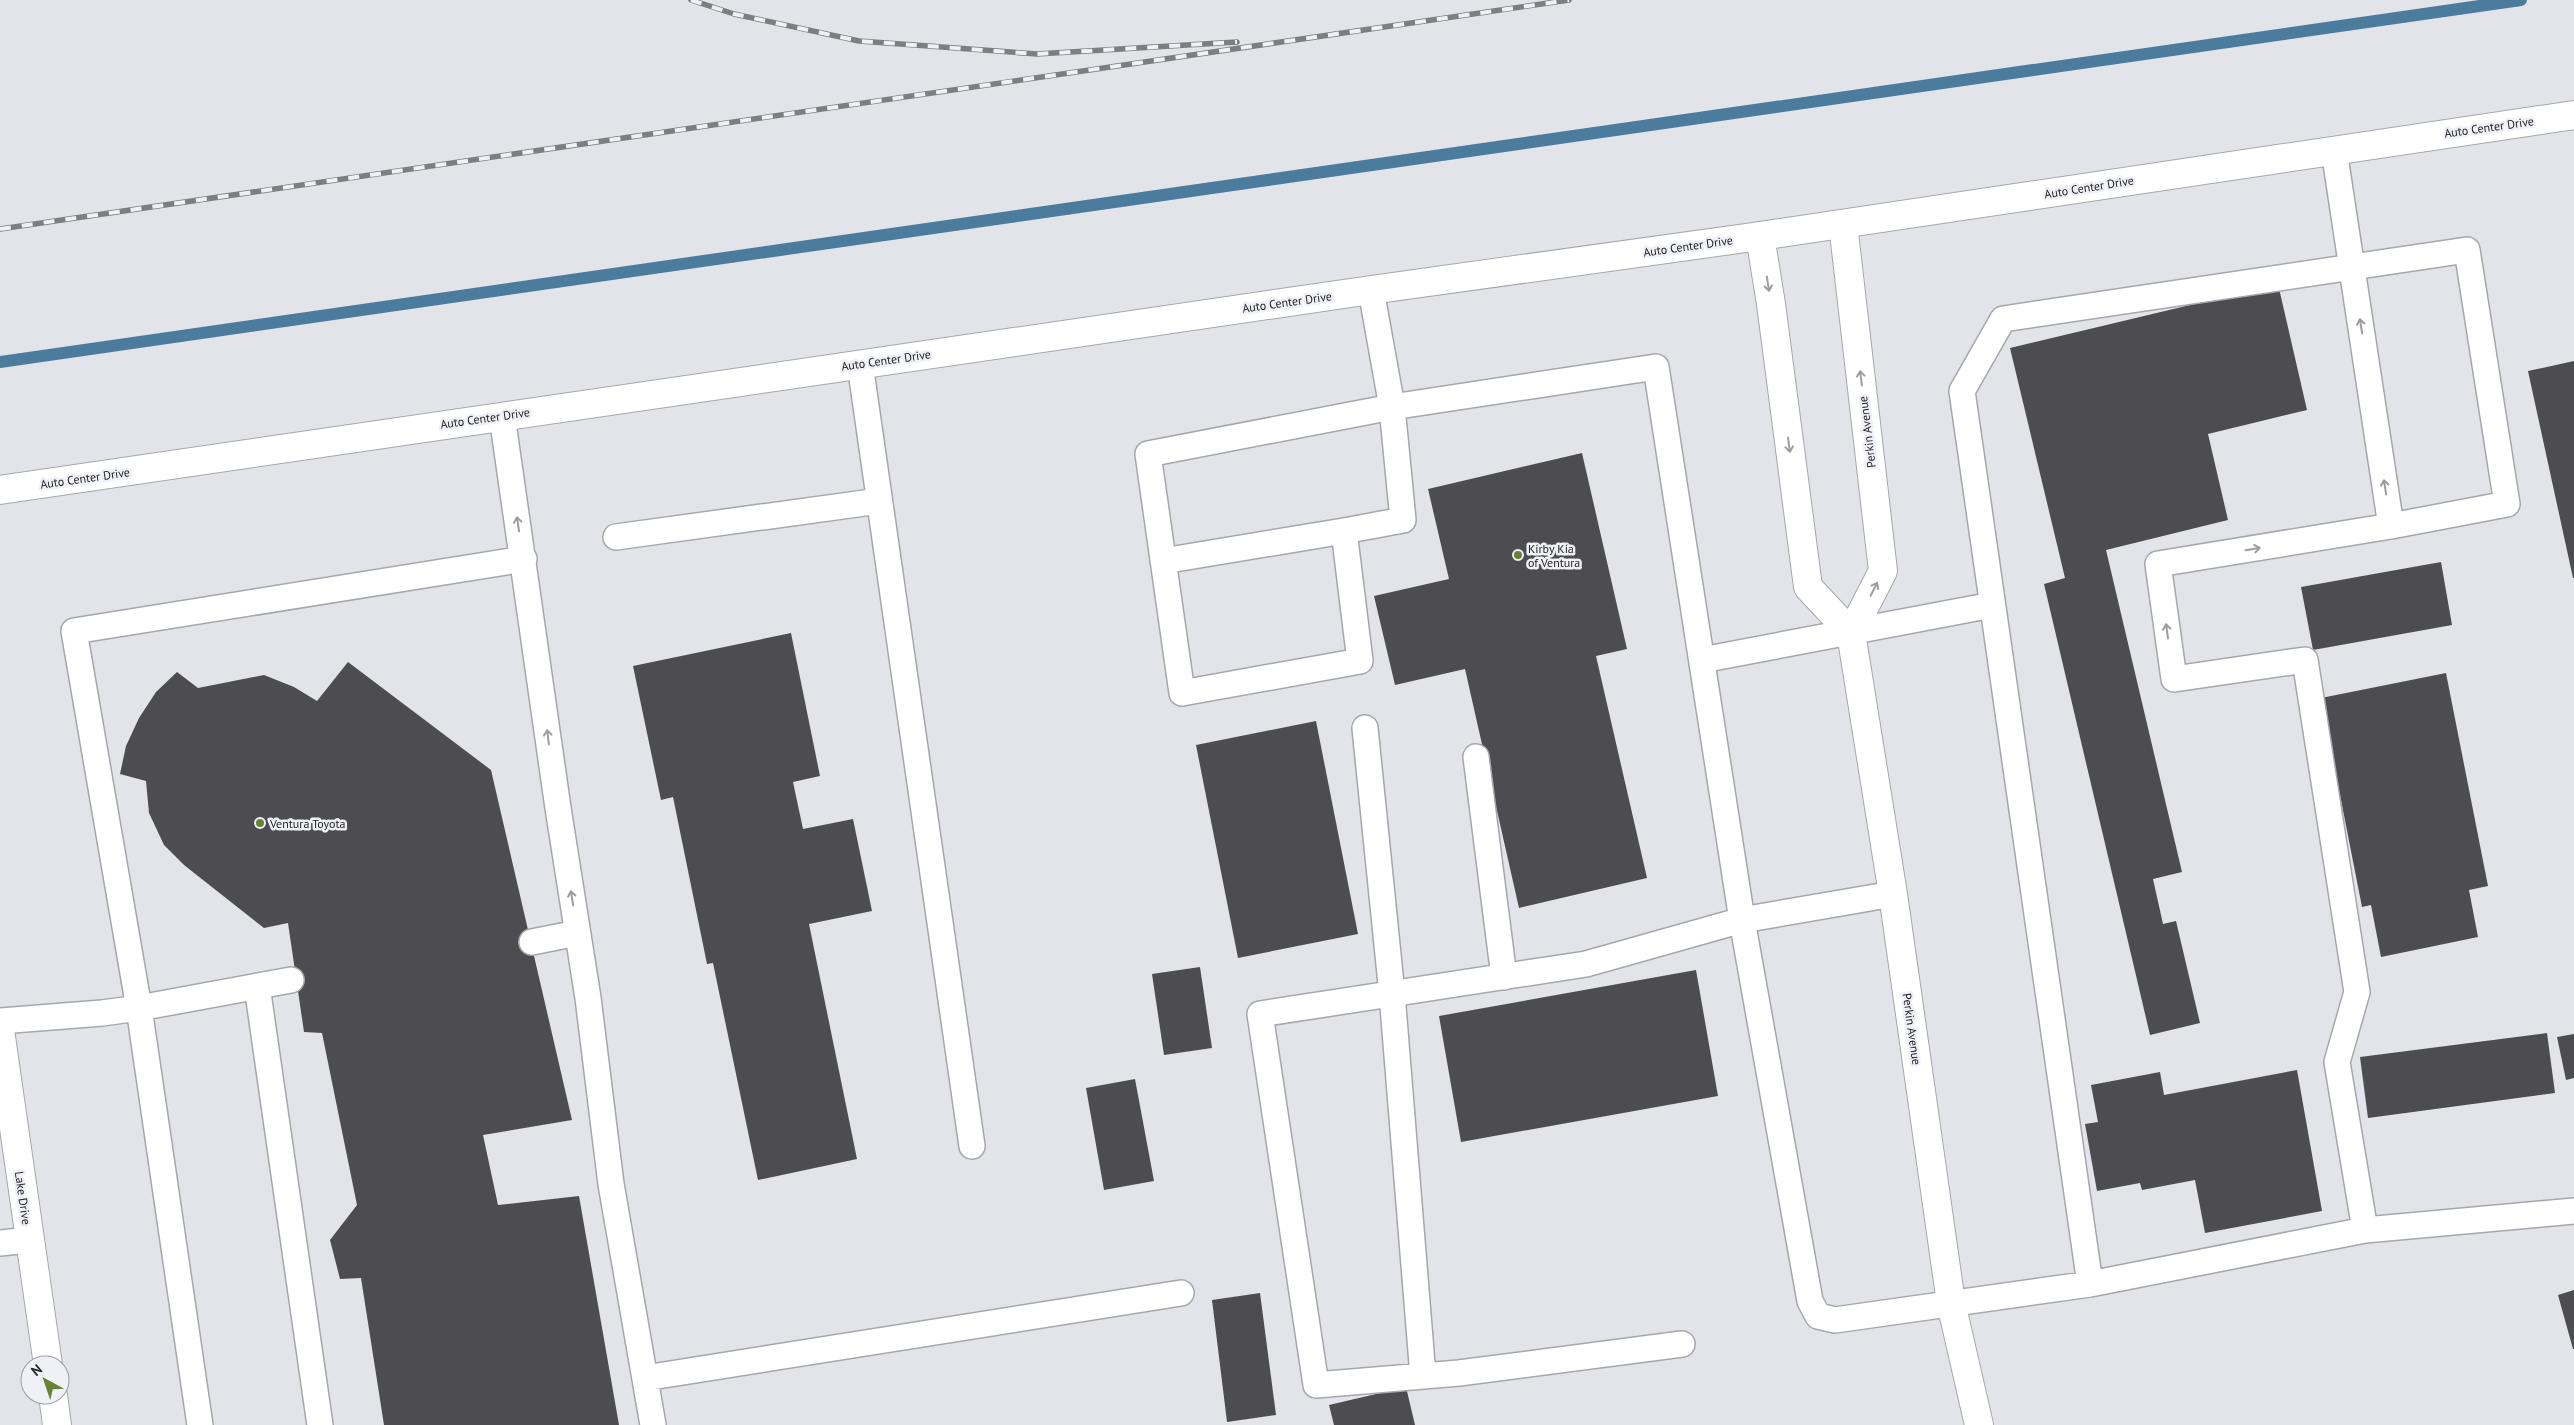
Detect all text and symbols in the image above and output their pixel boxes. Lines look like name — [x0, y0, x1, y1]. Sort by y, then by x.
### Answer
street label: Auto Center Drive — [2443, 113, 2535, 141]
street label: Auto Center Drive — [2043, 173, 2135, 201]
street label: Auto Center Drive — [1642, 232, 1734, 260]
one-way arrow — [1764, 276, 1774, 292]
street label: Auto Center Drive — [1241, 288, 1333, 316]
one-way arrow — [2355, 318, 2365, 334]
street label: Auto Center Drive — [840, 346, 932, 374]
one-way arrow — [1856, 370, 1866, 386]
street label: Perkin Avenue — [1855, 395, 1879, 469]
street label: Auto Center Drive — [439, 404, 531, 432]
one-way arrow — [1785, 437, 1795, 453]
street label: Auto Center Drive — [39, 464, 131, 492]
one-way arrow — [2380, 479, 2390, 495]
one-way arrow — [513, 517, 523, 533]
place label: Kirby Kia of Ventura — [1528, 541, 1580, 570]
one-way arrow — [2244, 543, 2260, 553]
marker: Kirby Kia of Ventura — [1512, 549, 1524, 561]
one-way arrow — [1869, 582, 1879, 597]
one-way arrow — [2162, 623, 2172, 639]
one-way arrow — [543, 730, 553, 746]
place label: Ventura Toyota — [269, 816, 346, 831]
marker: Ventura Toyota — [254, 817, 266, 829]
one-way arrow — [566, 890, 576, 906]
street label: Perkin Avenue — [1900, 992, 1924, 1066]
street label: Lake Drive — [12, 1170, 34, 1226]
north arrow — [20, 1355, 70, 1405]
text: N — [27, 1360, 46, 1380]

